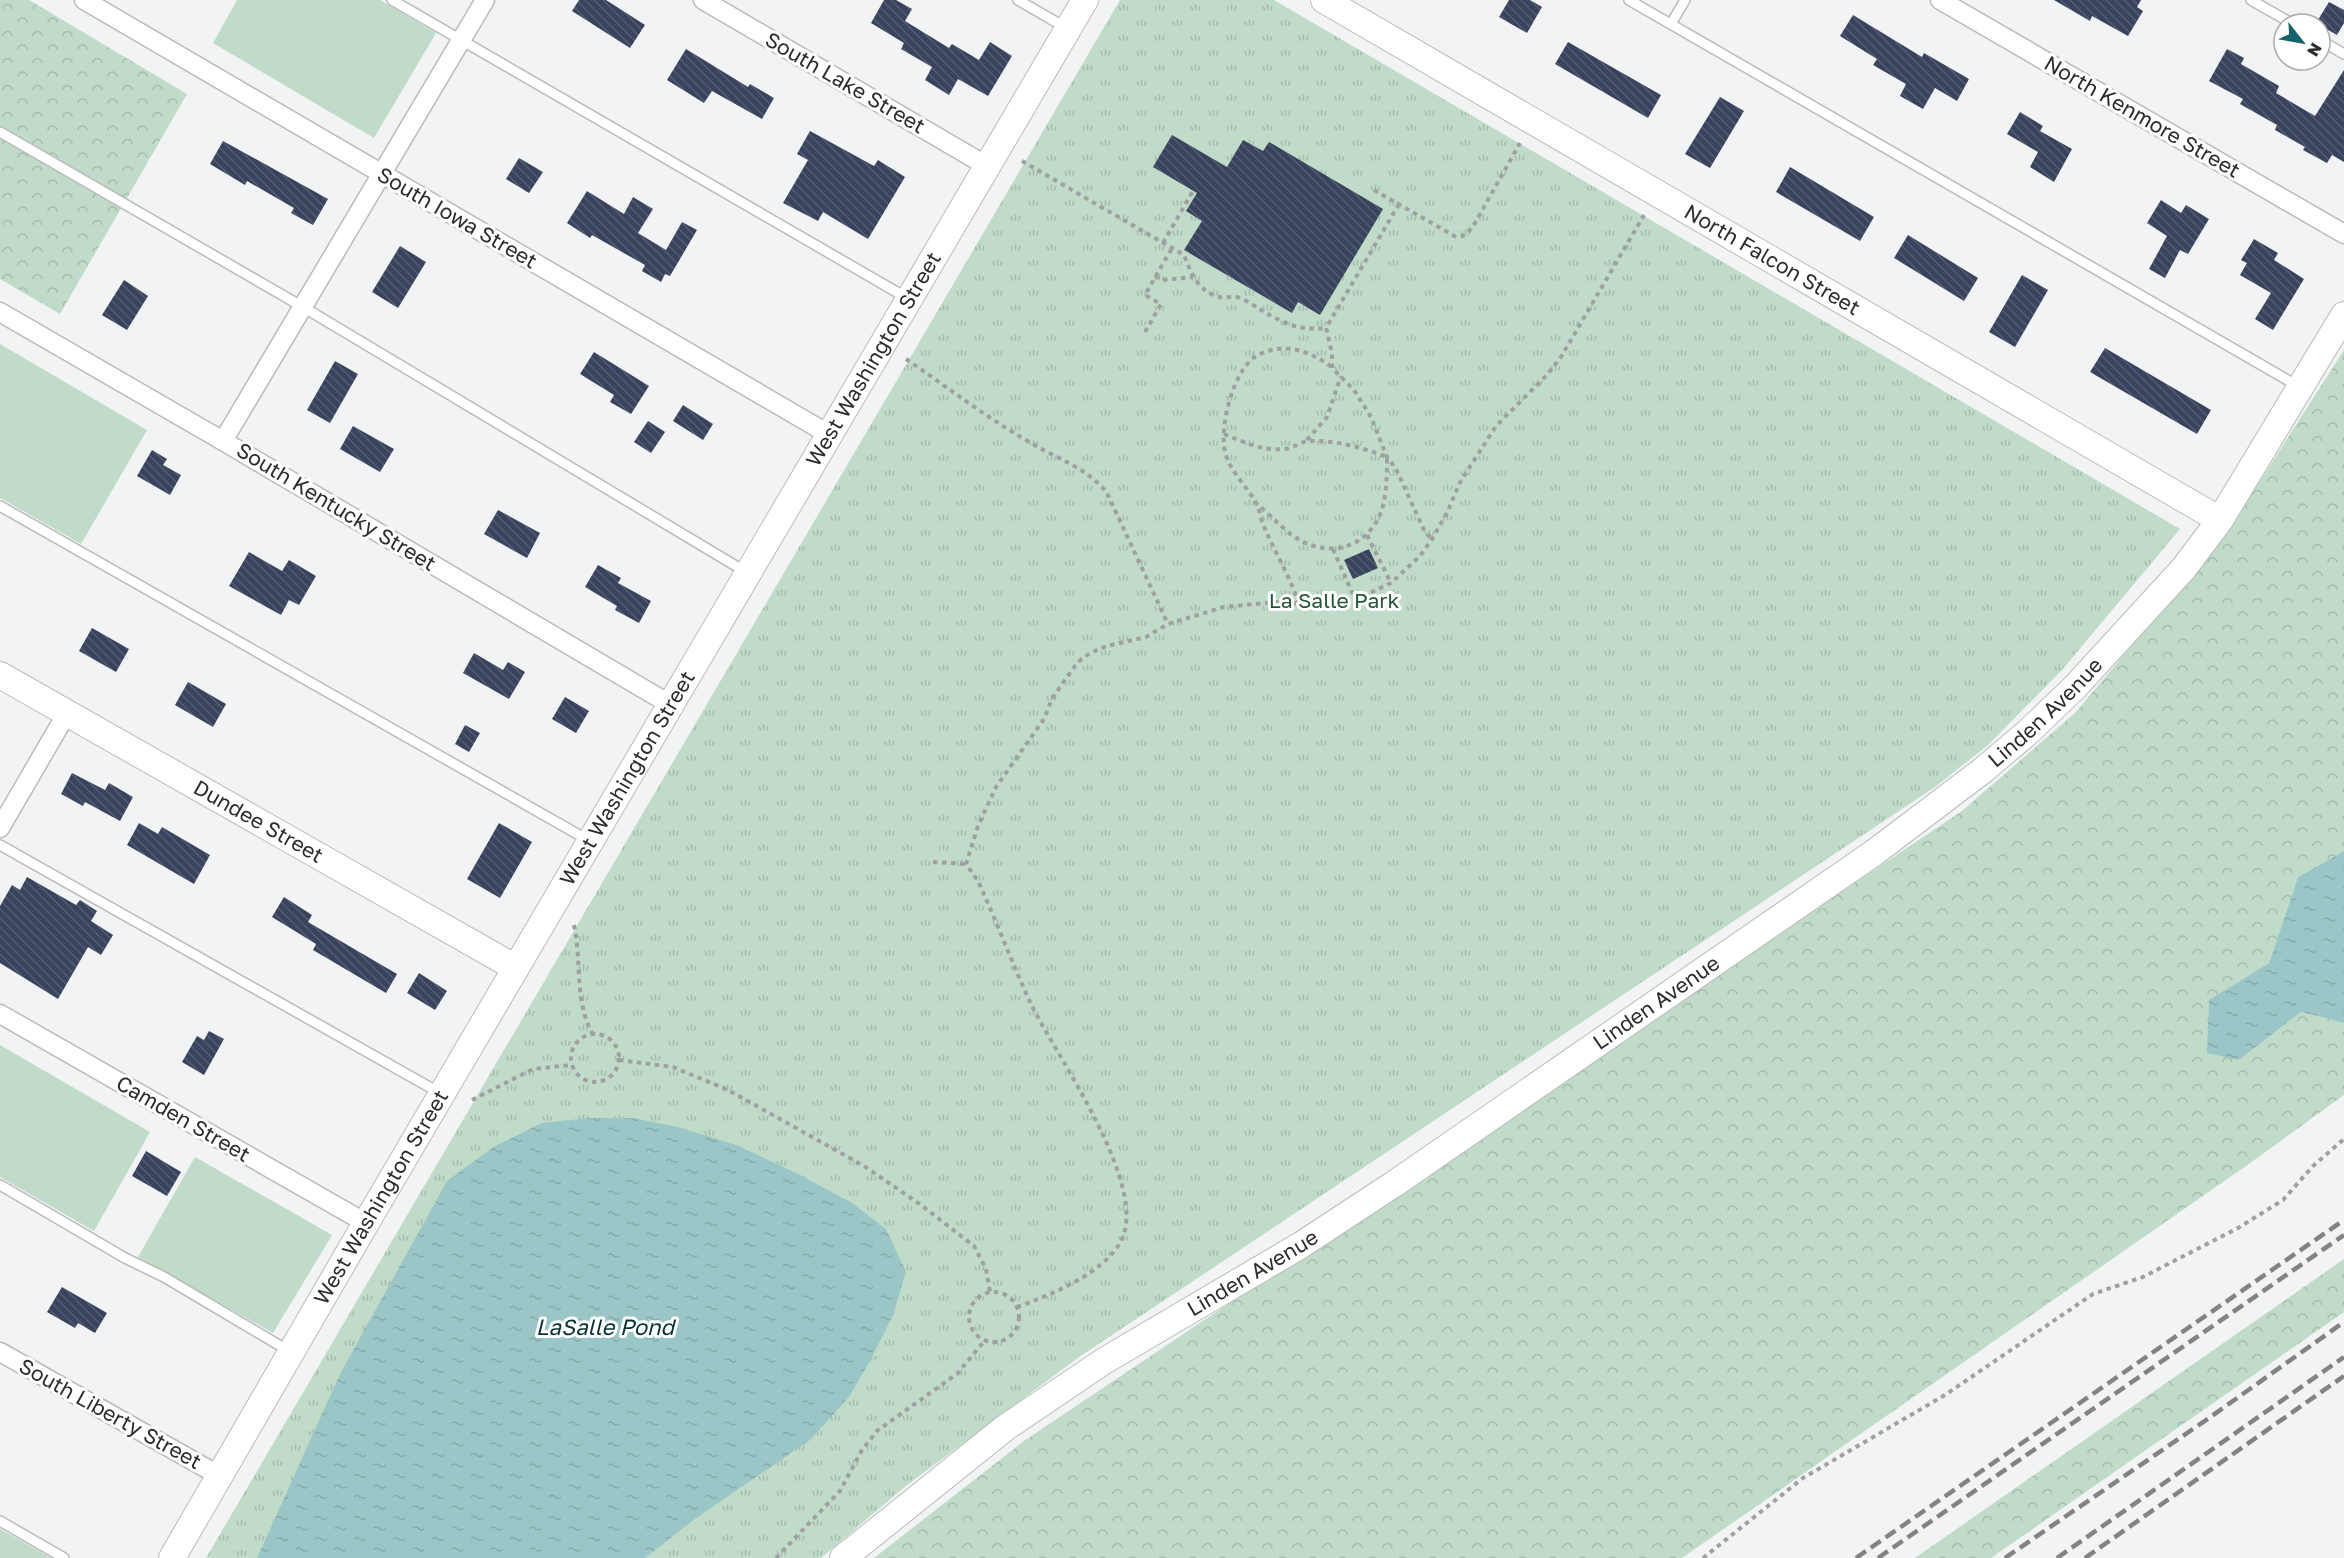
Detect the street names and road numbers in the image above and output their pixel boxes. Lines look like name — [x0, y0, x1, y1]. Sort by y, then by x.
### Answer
street label: South Lake Street — [761, 26, 930, 138]
street label: North Kenmore Street — [2040, 49, 2245, 183]
street label: South Iowa Street — [373, 161, 542, 273]
street label: North Falcon Street — [1680, 198, 1865, 320]
street label: West Washington Street — [800, 247, 946, 471]
street label: South Kentucky Street — [232, 436, 441, 576]
street label: Linden Avenue — [1982, 652, 2107, 772]
street label: West Washington Street — [553, 666, 700, 890]
street label: Dundee Street — [189, 774, 328, 868]
street label: Linden Avenue — [1588, 949, 1724, 1055]
street label: Camden Street — [112, 1069, 255, 1167]
street label: West Washington Street — [308, 1085, 453, 1309]
street label: Linden Avenue — [1182, 1223, 1323, 1321]
street label: South Liberty Street — [15, 1352, 206, 1474]

